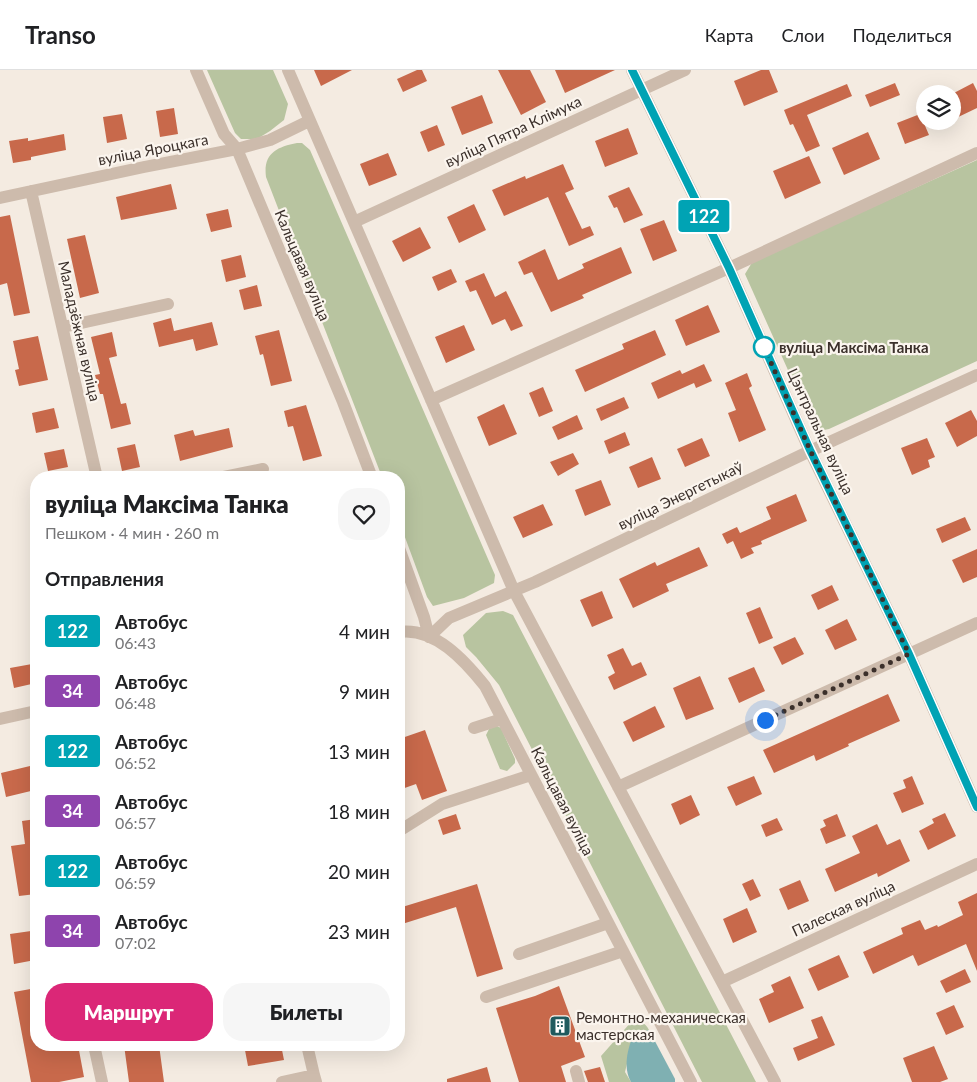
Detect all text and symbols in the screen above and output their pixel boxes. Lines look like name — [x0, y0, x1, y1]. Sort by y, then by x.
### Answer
text: Transo — [25, 20, 96, 49]
text: Карта — [705, 24, 753, 46]
text: Слои — [781, 24, 825, 46]
text: Поделиться — [853, 24, 952, 46]
map controls — [916, 85, 961, 130]
button: layers — [916, 85, 961, 130]
street label: вуліца Пятра Клімука — [442, 91, 584, 171]
street label: вуліца Яроцкага — [96, 130, 210, 168]
line badge: 122 — [675, 200, 733, 232]
text: 122 — [688, 205, 720, 227]
street label: Кальцавая вуліца — [271, 207, 335, 323]
street label: Маладзёжная вуліца — [55, 259, 105, 403]
marker: вуліца Максіма Танка — [753, 336, 775, 358]
place label: вуліца Максіма Танка — [779, 338, 929, 356]
street label: Цэнтральная вуліца — [784, 365, 858, 497]
street label: вуліца Энергетыкаў — [615, 457, 746, 533]
button: heart — [338, 488, 390, 540]
text: вуліца Максіма Танка — [45, 489, 289, 518]
text: Пешком · 4 мин · 260 m — [45, 523, 219, 542]
text: Отправления — [45, 567, 164, 590]
text: Автобус — [115, 610, 188, 633]
text: 122 — [57, 620, 88, 642]
text: 4 мин — [339, 620, 390, 643]
text: 06:43 — [115, 633, 156, 652]
text: Автобус — [115, 670, 188, 693]
text: 34 — [62, 680, 83, 702]
text: 9 мин — [339, 680, 390, 703]
text: 06:48 — [115, 693, 156, 712]
your location — [753, 708, 778, 733]
text: Автобус — [115, 730, 188, 753]
text: 122 — [57, 740, 88, 762]
text: 13 мин — [328, 740, 390, 763]
street label: Кальцавая вуліца — [528, 744, 598, 858]
text: 06:52 — [115, 753, 156, 772]
text: Автобус — [115, 790, 188, 813]
text: 34 — [62, 800, 83, 822]
text: 18 мин — [328, 800, 390, 823]
text: 06:57 — [115, 813, 156, 832]
text: Автобус — [115, 850, 188, 873]
text: 122 — [57, 860, 88, 882]
text: 20 мин — [328, 860, 390, 883]
text: 06:59 — [115, 873, 156, 892]
street label: Палеская вуліца — [789, 876, 897, 940]
text: Автобус — [115, 910, 188, 933]
text: 34 — [62, 920, 83, 942]
text: 23 мин — [328, 920, 390, 943]
text: 07:02 — [115, 933, 156, 952]
button: Маршрут — [45, 983, 213, 1041]
button: Билеты — [223, 983, 390, 1041]
place label: Ремонтно-механическая мастерская — [576, 1008, 746, 1043]
building icon: Ремонтно-механическая мастерская — [548, 1014, 572, 1038]

